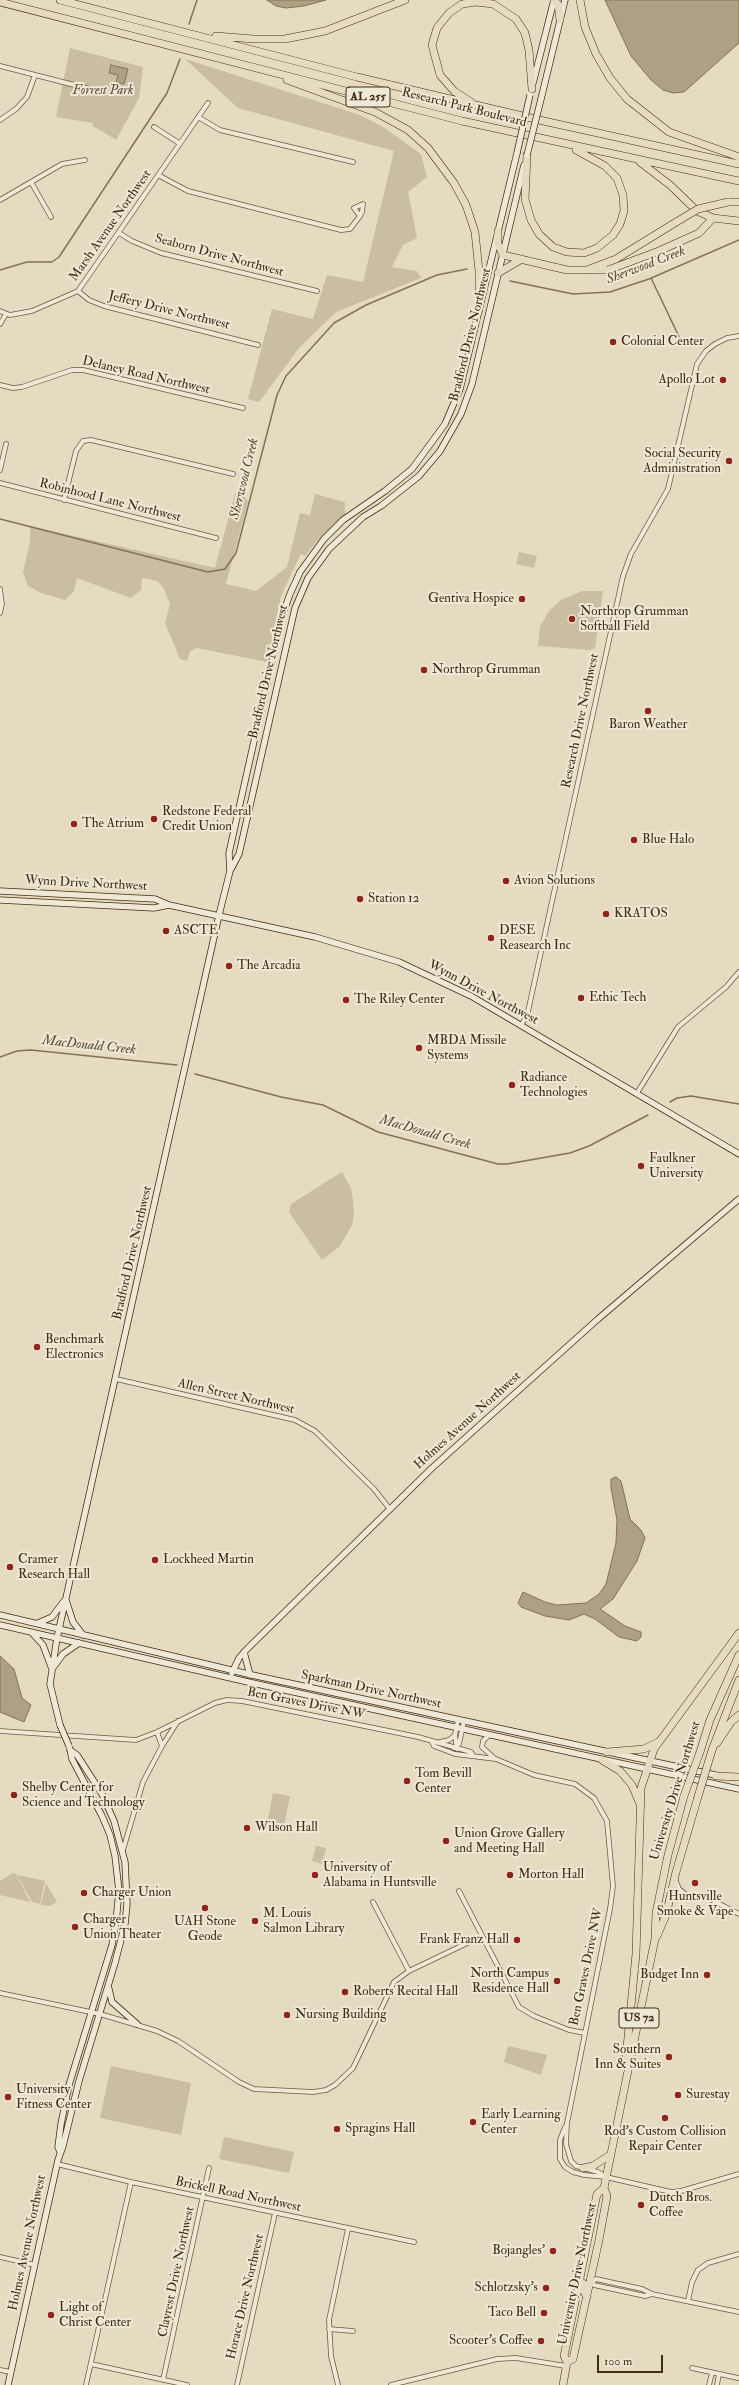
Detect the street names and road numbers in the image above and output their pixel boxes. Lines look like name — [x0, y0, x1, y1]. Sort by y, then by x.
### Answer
street label: Research Park Boulevard — [400, 85, 528, 131]
road number: AL 255 — [346, 87, 390, 107]
street label: Marsh Avenue Northwest — [67, 167, 155, 285]
street label: Seaborn Drive Northwest — [153, 231, 285, 281]
street label: Bradford Drive Northwest — [447, 267, 495, 403]
street label: Jeffery Drive Northwest — [107, 288, 231, 334]
street label: Delaney Road Northwest — [81, 354, 211, 398]
street label: Robinhood Lane Northwest — [38, 476, 182, 526]
street label: Bradford Drive Northwest — [246, 603, 292, 741]
street label: Research Drive Northwest — [559, 652, 603, 790]
street label: Wynn Drive Northwest — [24, 873, 148, 895]
street label: Wynn Drive Northwest — [425, 957, 541, 1029]
street label: Bradford Drive Northwest — [110, 1184, 156, 1322]
street label: Holmes Avenue Northwest — [411, 1369, 525, 1473]
street label: Allen Street Northwest — [176, 1376, 296, 1418]
street label: Sparkman Drive Northwest — [300, 1668, 442, 1712]
street label: Ben Graves Drive NW — [246, 1685, 366, 1723]
street label: University Drive Northwest — [647, 1719, 705, 1863]
street label: Ben Graves Drive NW — [567, 1907, 607, 2027]
road number: US 72 — [619, 2008, 659, 2028]
street label: Holmes Avenue Northwest — [6, 2174, 50, 2312]
street label: Brickell Road Northwest — [174, 2174, 302, 2216]
street label: University Drive Northwest — [555, 2202, 601, 2346]
street label: Clayrest Drive Northwest — [156, 2205, 198, 2339]
street label: Horace Drive Northwest — [224, 2233, 268, 2361]

